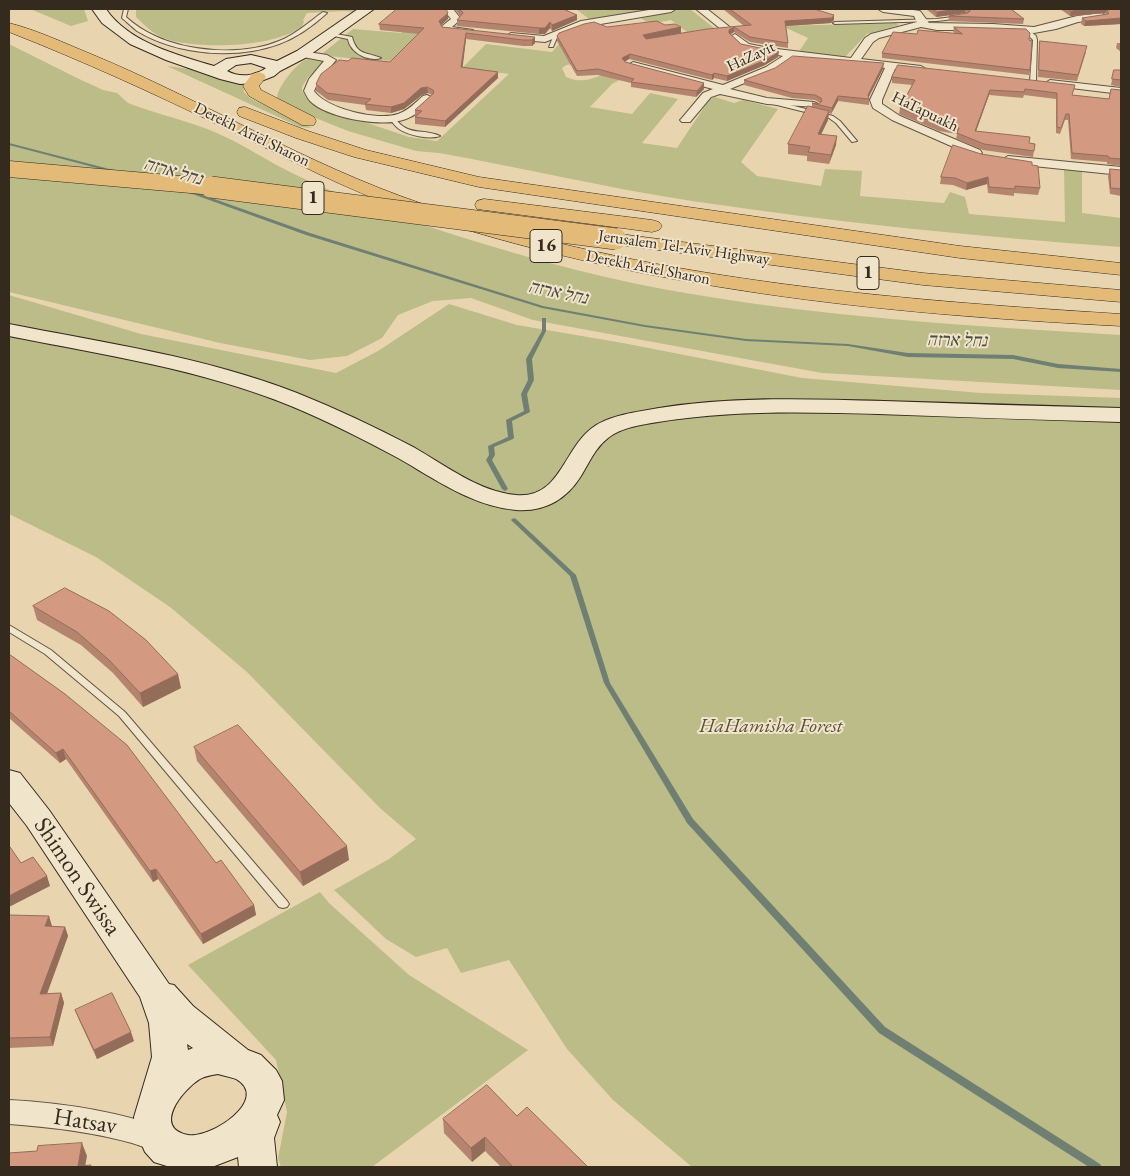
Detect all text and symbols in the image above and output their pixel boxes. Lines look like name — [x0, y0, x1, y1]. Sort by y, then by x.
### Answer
street label: HaZayit — [724, 37, 778, 77]
street label: HaTapuakh — [889, 88, 961, 136]
street label: Derekh Ariel Sharon — [191, 99, 313, 171]
water label: נחל ארזה — [141, 153, 205, 191]
road number: 1 — [302, 182, 324, 214]
street label: Jerusalem Tel-Aviv Highway — [597, 226, 771, 270]
road number: 16 — [530, 230, 562, 262]
street label: Derekh Ariel Sharon — [584, 247, 712, 289]
road number: 1 — [857, 256, 879, 290]
water label: נחל ארזה — [526, 276, 590, 310]
water label: נחל ארזה — [927, 330, 987, 352]
park label: HaHamisha Forest — [699, 715, 843, 739]
street label: Shimon Swissa — [27, 813, 127, 941]
street label: Hatsav — [51, 1103, 119, 1141]

